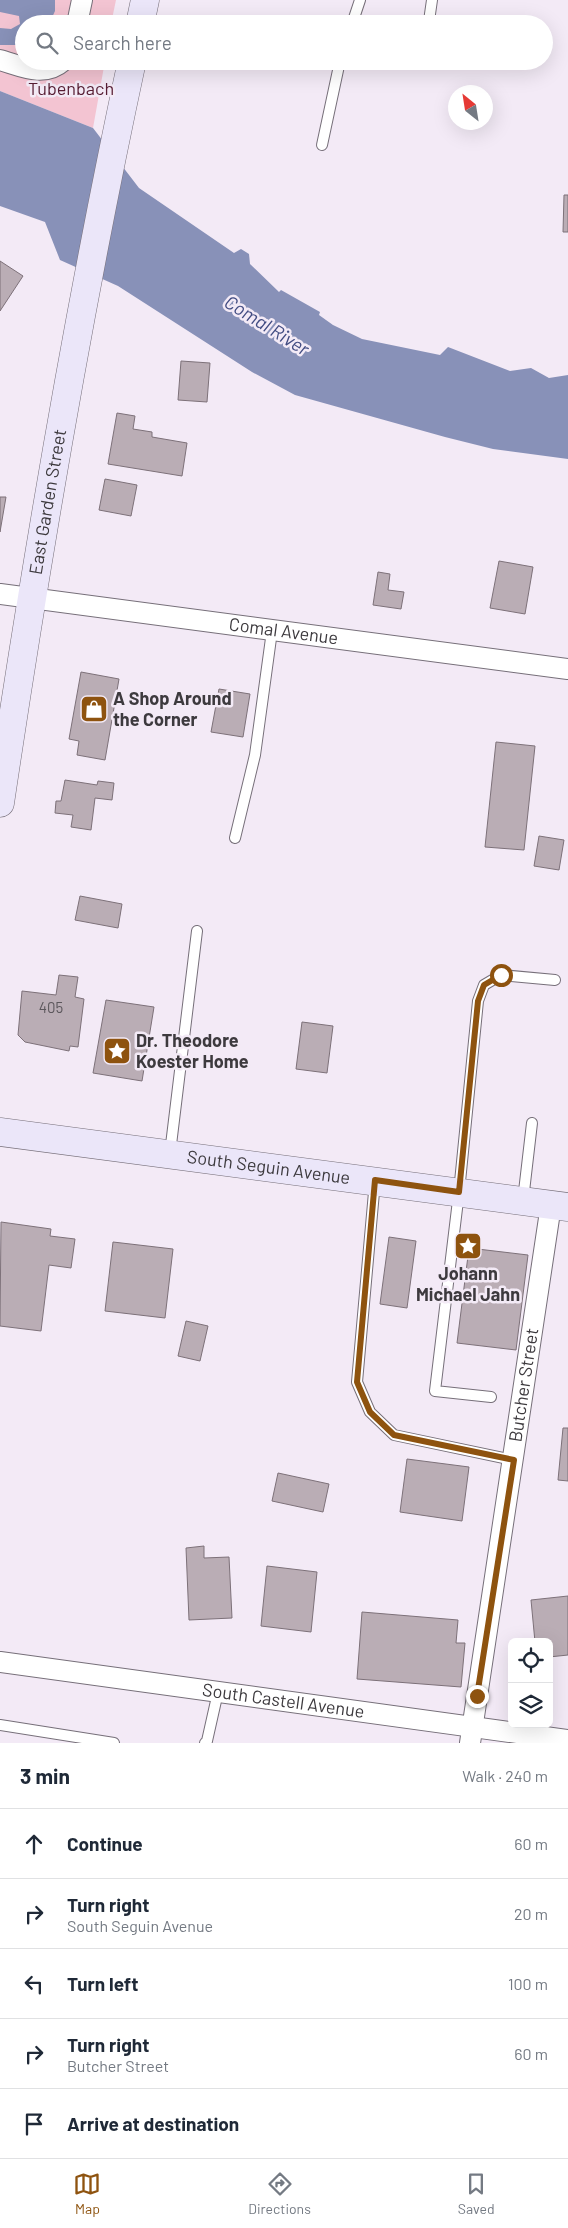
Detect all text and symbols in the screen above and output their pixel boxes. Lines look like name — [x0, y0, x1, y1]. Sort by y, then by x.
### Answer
search box — [15, 15, 553, 70]
icon: search — [33, 29, 61, 57]
text: Search here — [73, 31, 172, 54]
park label: Tubenbach — [28, 77, 114, 99]
north arrow — [448, 85, 493, 130]
water label: Comal River — [221, 290, 315, 360]
street label: East Garden Street — [24, 427, 70, 576]
street label: Comal Avenue — [228, 612, 340, 649]
place label: A Shop Around the Corner — [113, 687, 232, 730]
shop icon: A Shop Around the Corner — [79, 694, 109, 724]
route start — [490, 964, 513, 987]
house number: 405 — [39, 998, 63, 1016]
place label: Dr. Theodore Koester Home — [136, 1029, 249, 1072]
place icon: Dr. Theodore Koester Home — [102, 1036, 132, 1066]
street label: South Seguin Avenue — [186, 1145, 352, 1188]
place icon: Johann Michael Jahn — [453, 1231, 483, 1261]
place label: Johann Michael Jahn — [416, 1262, 520, 1305]
street label: Butcher Street — [503, 1326, 542, 1443]
map controls — [508, 1638, 553, 1728]
button: locate — [508, 1638, 553, 1683]
street label: South Castell Avenue — [201, 1678, 366, 1722]
button: layers — [508, 1683, 553, 1728]
route end — [466, 1685, 489, 1708]
text: 3 min — [20, 1763, 70, 1788]
text: Walk · 240 m — [462, 1766, 548, 1785]
icon: ahead — [20, 1830, 48, 1858]
text: Continue — [67, 1832, 143, 1855]
text: 60 m — [514, 1834, 548, 1853]
text: Turn right — [67, 1893, 149, 1916]
icon: right — [20, 1900, 48, 1928]
text: 20 m — [514, 1904, 548, 1923]
text: South Seguin Avenue — [67, 1916, 213, 1935]
icon: left — [20, 1970, 48, 1998]
text: Turn left — [67, 1972, 138, 1995]
text: 100 m — [508, 1974, 548, 1993]
text: Turn right — [67, 2033, 149, 2056]
icon: right — [20, 2040, 48, 2068]
text: 60 m — [514, 2044, 548, 2063]
text: Butcher Street — [67, 2056, 169, 2075]
icon: arrive — [20, 2110, 48, 2138]
text: Arrive at destination — [67, 2112, 239, 2135]
tab: Map — [73, 2170, 101, 2217]
tab: Directions — [248, 2170, 311, 2217]
tab: Saved — [458, 2170, 495, 2217]

